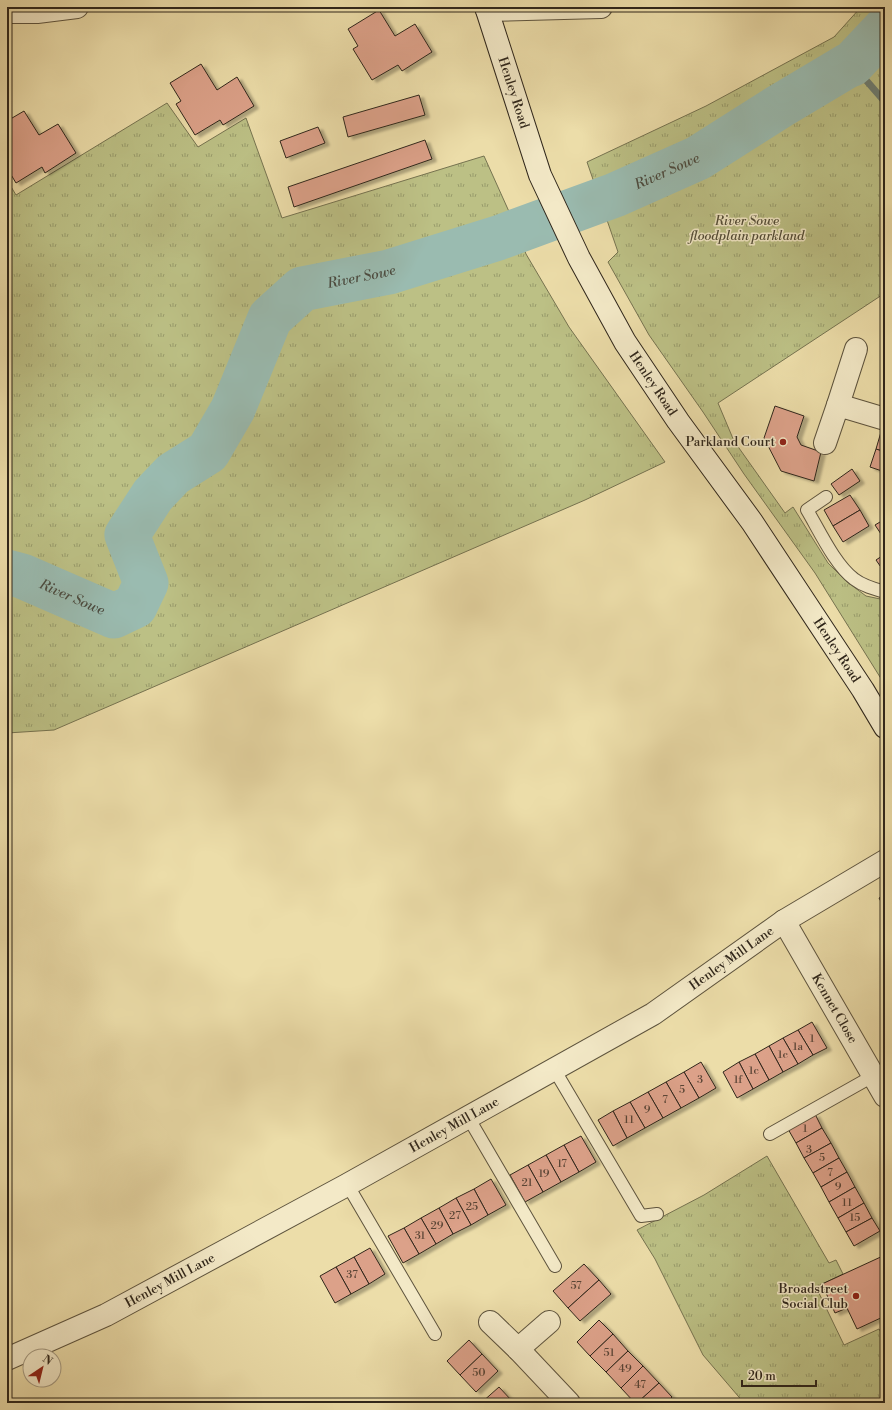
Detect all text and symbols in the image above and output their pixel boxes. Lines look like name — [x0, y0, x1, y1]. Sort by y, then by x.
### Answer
street label: Henley Road — [495, 55, 533, 131]
water label: River Sowe — [631, 149, 703, 194]
park label: River Sowe floodplain parkland — [687, 213, 805, 244]
water label: River Sowe — [325, 261, 398, 293]
street label: Henley Road — [626, 348, 681, 419]
place label: Parkland Court — [685, 434, 775, 450]
marker: Parkland Court — [778, 437, 788, 447]
water label: River Sowe — [36, 575, 108, 620]
street label: Henley Road — [810, 615, 864, 686]
street label: Henley Mill Lane — [686, 923, 777, 994]
street label: Kennet Close — [808, 971, 861, 1047]
house number: 1 — [810, 1032, 815, 1046]
house number: 1a — [793, 1040, 804, 1054]
house number: 1c — [778, 1048, 789, 1062]
house number: 1e — [749, 1064, 760, 1078]
house number: 3 — [697, 1073, 703, 1087]
house number: 1f — [734, 1073, 743, 1087]
house number: 5 — [679, 1083, 685, 1097]
street label: Henley Mill Lane — [407, 1093, 502, 1156]
house number: 7 — [662, 1093, 668, 1107]
house number: 9 — [644, 1103, 651, 1117]
house number: 11 — [624, 1113, 634, 1127]
house number: 1 — [803, 1122, 808, 1136]
house number: 3 — [806, 1143, 812, 1157]
house number: 5 — [819, 1151, 825, 1165]
house number: 17 — [557, 1157, 567, 1171]
house number: 7 — [827, 1166, 833, 1180]
house number: 19 — [538, 1167, 550, 1181]
house number: 21 — [521, 1176, 533, 1190]
house number: 9 — [835, 1180, 842, 1194]
house number: 11 — [842, 1196, 852, 1210]
house number: 25 — [466, 1200, 478, 1214]
house number: 27 — [449, 1209, 461, 1223]
house number: 15 — [850, 1211, 860, 1225]
house number: 29 — [431, 1219, 444, 1233]
house number: 31 — [415, 1229, 426, 1243]
street label: Henley Mill Lane — [122, 1250, 218, 1311]
house number: 37 — [346, 1268, 358, 1282]
house number: 57 — [570, 1279, 582, 1293]
place label: Broadstreet Social Club — [777, 1281, 848, 1312]
marker: Broadstreet Social Club — [851, 1291, 861, 1301]
house number: 51 — [604, 1346, 615, 1360]
north arrow — [22, 1348, 62, 1388]
text: N — [40, 1352, 55, 1369]
house number: 49 — [618, 1362, 632, 1376]
scale bar — [742, 1362, 816, 1388]
house number: 50 — [472, 1366, 486, 1380]
text: 20 m — [748, 1369, 776, 1384]
house number: 47 — [634, 1378, 646, 1392]

